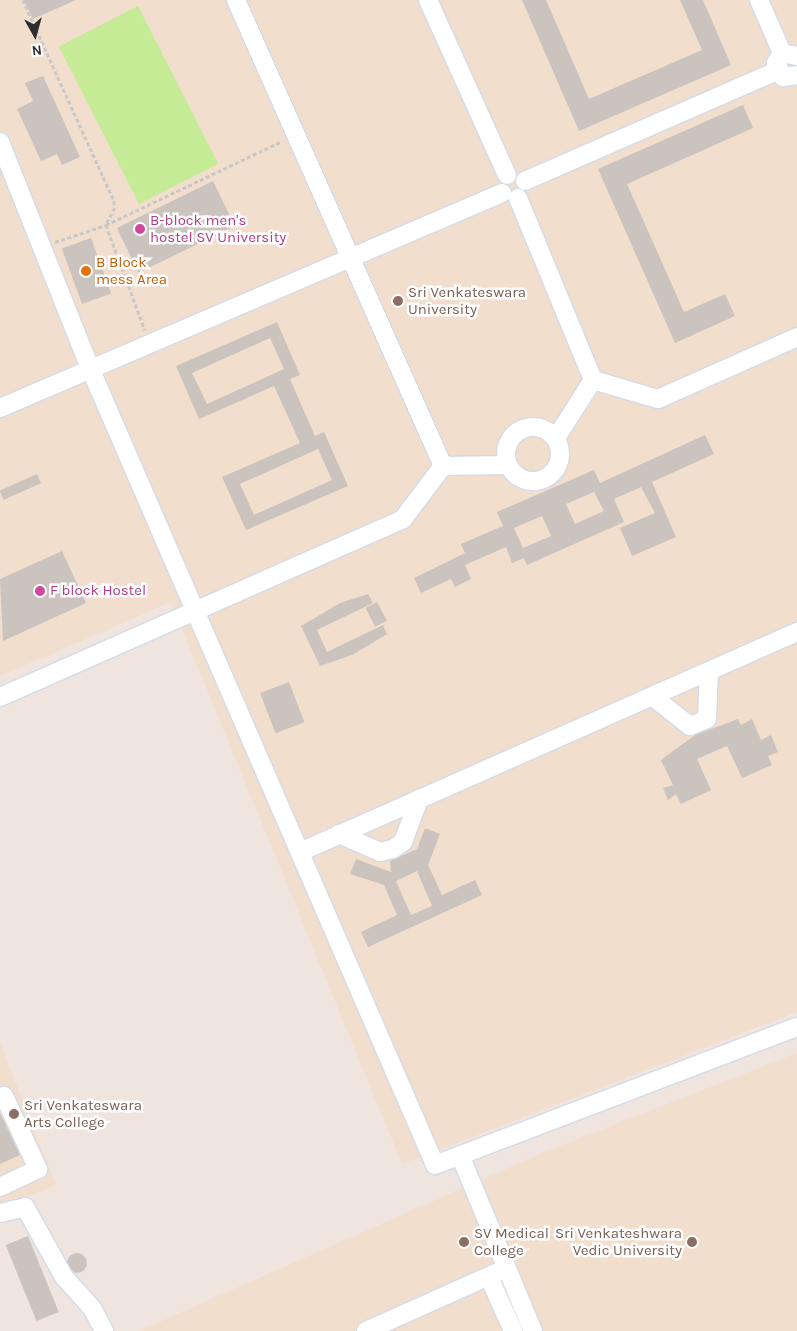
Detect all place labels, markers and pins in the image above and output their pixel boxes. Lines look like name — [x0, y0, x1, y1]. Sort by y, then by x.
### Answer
place label: B-block men's hostel SV University — [150, 211, 286, 246]
marker: B-block men's hostel SV University — [134, 223, 146, 235]
place label: B Block mess Area — [96, 253, 167, 288]
marker: B Block mess Area — [80, 265, 92, 277]
place label: Sri Venkateswara University — [408, 283, 526, 318]
marker: Sri Venkateswara University — [392, 295, 404, 307]
place label: F block Hostel — [50, 582, 146, 600]
marker: F block Hostel — [34, 585, 46, 597]
place label: Sri Venkateswara Arts College — [24, 1096, 142, 1131]
marker: Sri Venkateswara Arts College — [8, 1108, 20, 1120]
place label: SV Medical College — [474, 1224, 549, 1259]
place label: Sri Venkateshwara Vedic University — [555, 1224, 682, 1259]
marker: SV Medical College — [458, 1236, 470, 1248]
marker: Sri Venkateshwara Vedic University — [686, 1236, 698, 1248]

